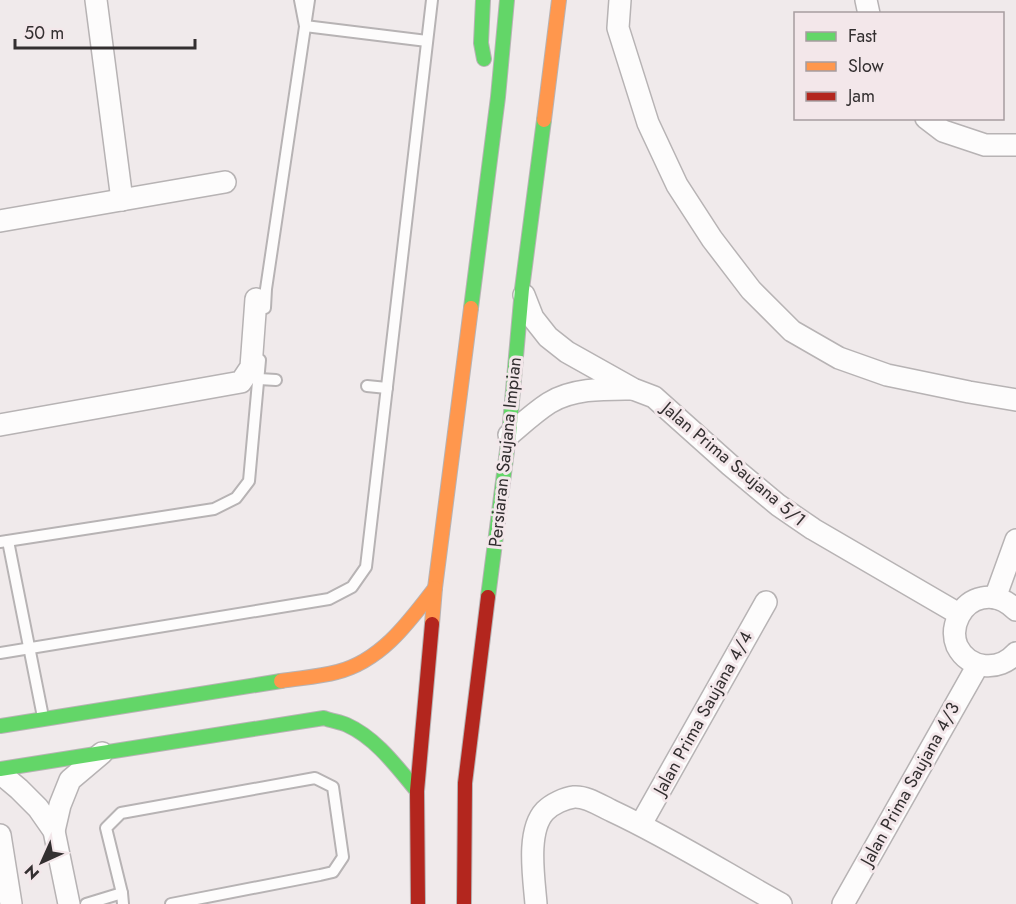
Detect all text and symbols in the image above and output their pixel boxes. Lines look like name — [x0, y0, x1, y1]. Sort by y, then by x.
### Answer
scale bar — [15, 12, 195, 50]
legend — [794, 12, 1004, 120]
text: 50 m — [24, 20, 64, 46]
text: Fast — [848, 23, 877, 49]
text: Slow — [848, 53, 885, 79]
text: Jam — [846, 83, 875, 109]
street label: Persiaran Saujana Impian — [482, 356, 528, 548]
street label: Jalan Prima Saujana 5/1 — [655, 395, 812, 532]
street label: Jalan Prima Saujana 4/4 — [646, 626, 759, 802]
street label: Jalan Prima Saujana 4/3 — [853, 697, 966, 872]
north arrow — [12, 832, 72, 892]
text: N — [19, 860, 44, 885]

